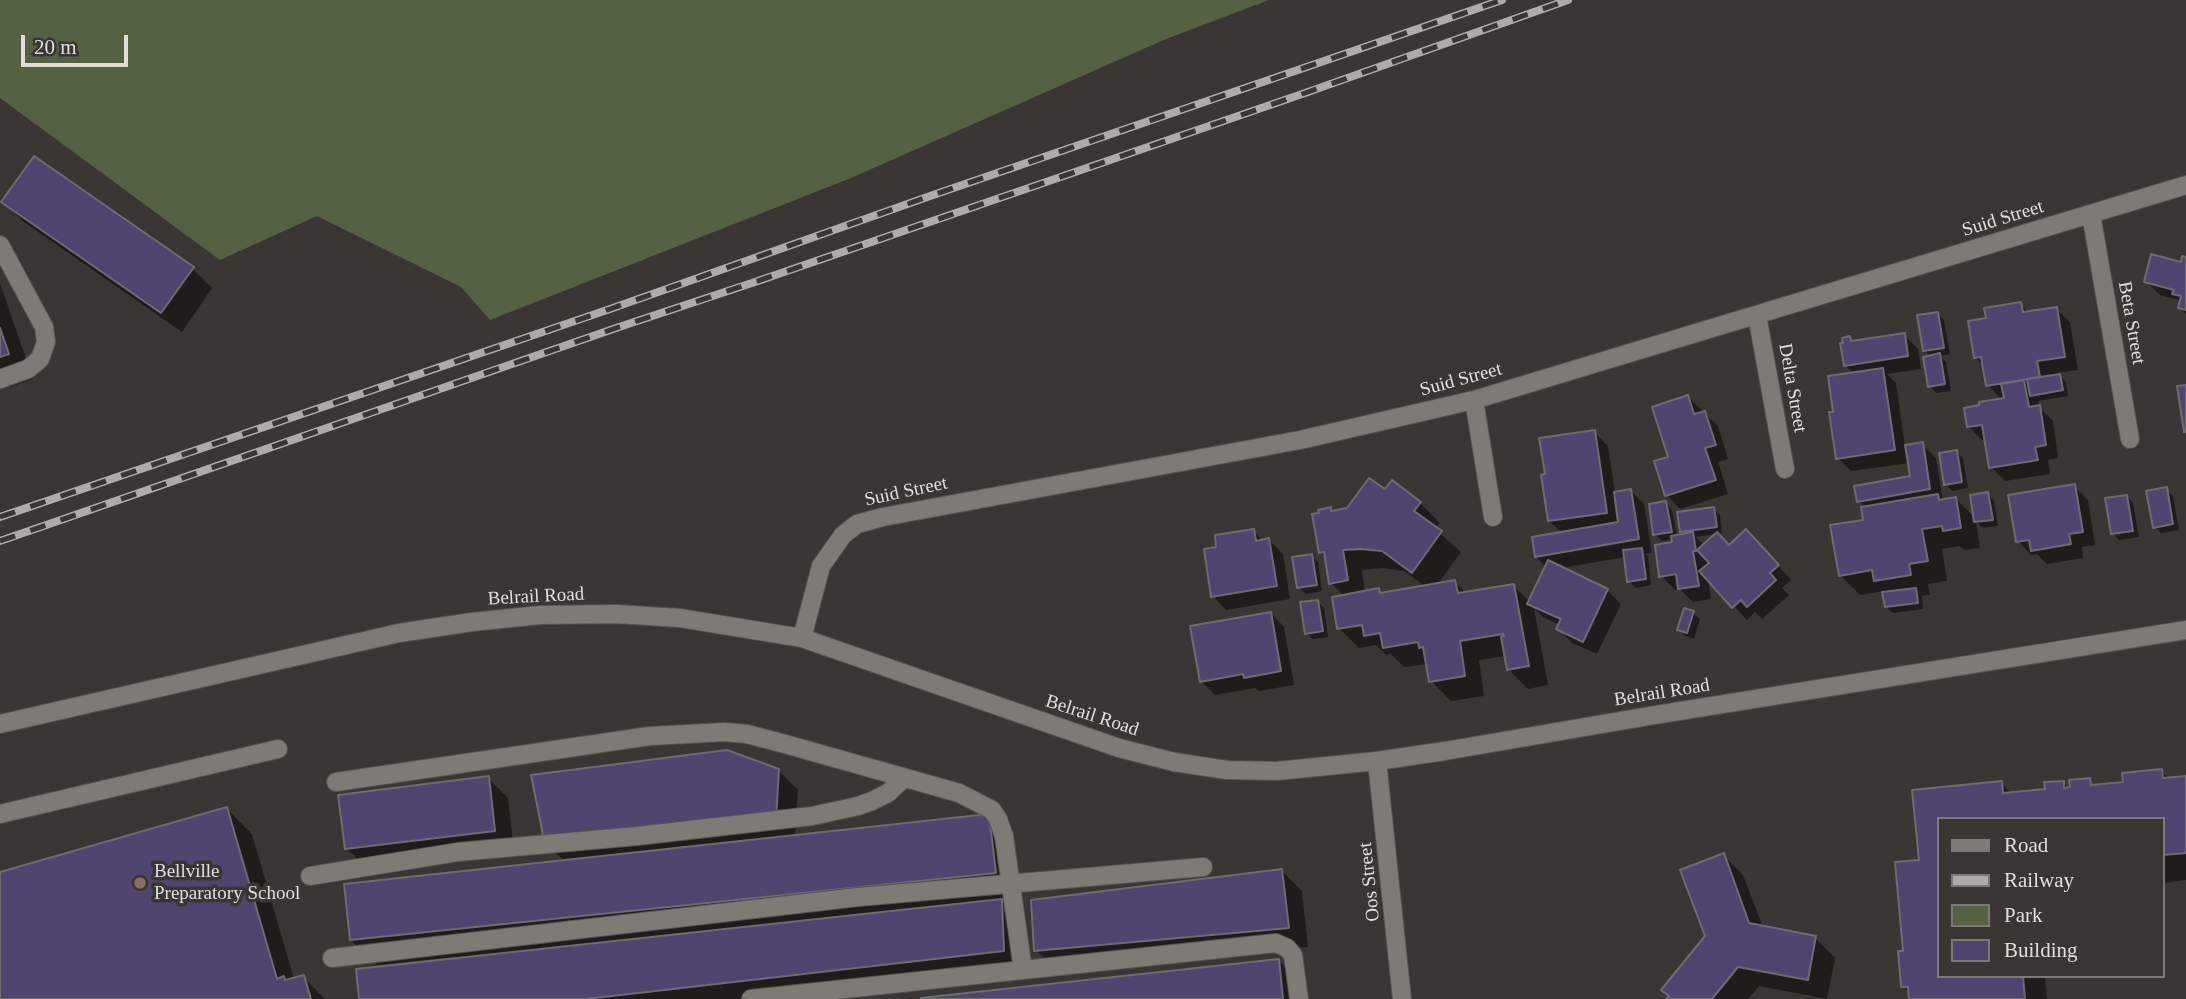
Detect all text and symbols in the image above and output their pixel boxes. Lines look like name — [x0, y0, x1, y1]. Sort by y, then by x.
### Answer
scale bar — [24, 21, 131, 65]
text: 20 m — [34, 35, 77, 59]
street label: Suid Street — [1960, 196, 2046, 242]
street label: Beta Street — [2112, 280, 2150, 366]
street label: Delta Street — [1773, 342, 1811, 434]
street label: Suid Street — [1418, 358, 1504, 402]
street label: Suid Street — [863, 472, 949, 512]
street label: Belrail Road — [487, 583, 585, 611]
street label: Belrail Road — [1613, 674, 1711, 712]
street label: Belrail Road — [1043, 690, 1141, 742]
legend — [1938, 817, 2165, 978]
text: Road — [2004, 833, 2048, 857]
street label: Oos Street — [1354, 841, 1386, 923]
place label: Bellville Preparatory School — [154, 861, 300, 905]
text: Railway — [2004, 868, 2074, 892]
marker: Bellville Preparatory School — [132, 875, 148, 891]
text: Park — [2004, 903, 2043, 927]
text: Building — [2004, 938, 2078, 962]

